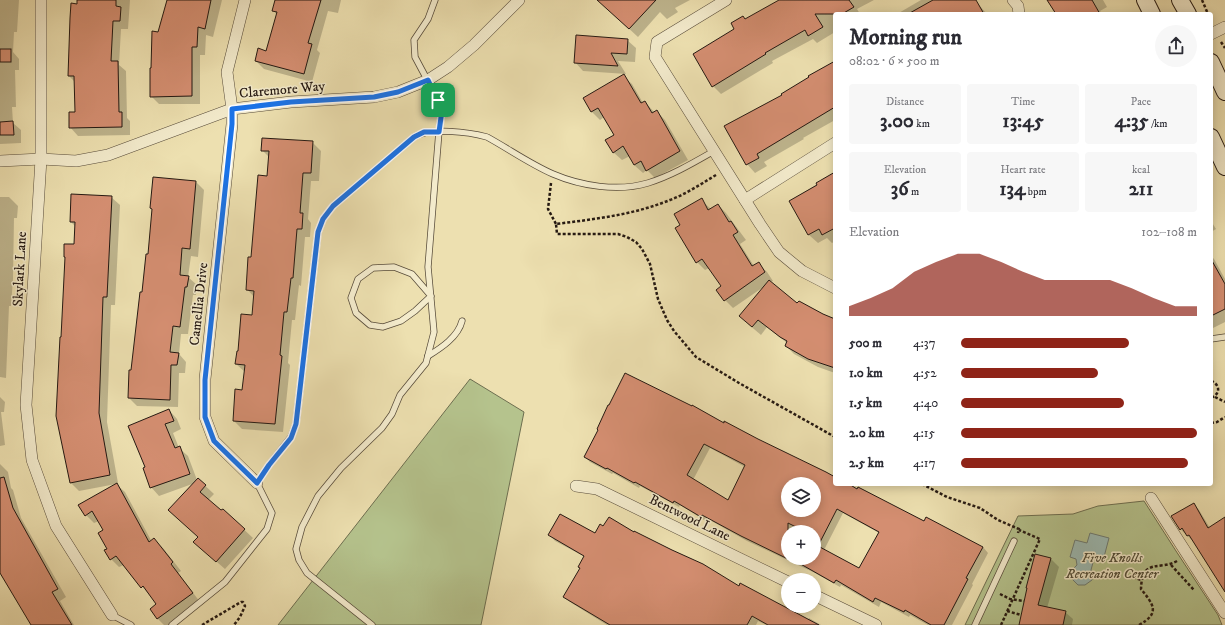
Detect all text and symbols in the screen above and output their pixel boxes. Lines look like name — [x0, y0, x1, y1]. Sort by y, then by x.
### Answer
text: Morning run — [849, 24, 962, 51]
button: share — [1155, 25, 1197, 67]
text: 08:02 · 6 × 500 m — [849, 53, 940, 69]
street label: Claremore Way — [238, 77, 326, 103]
pin — [421, 83, 455, 117]
icon: arrive — [427, 89, 449, 111]
text: Distance — [886, 95, 924, 109]
text: Time — [1011, 95, 1035, 109]
text: Pace — [1131, 95, 1151, 109]
text: 3.00 — [880, 109, 914, 134]
text: 13:45 — [1002, 109, 1044, 134]
text: 4:35 — [1114, 109, 1149, 134]
text: km — [914, 117, 930, 131]
text: /km — [1149, 117, 1168, 131]
text: Elevation — [884, 163, 926, 177]
text: Heart rate — [1000, 163, 1046, 177]
text: kcal — [1132, 163, 1150, 177]
text: 36 — [891, 177, 909, 202]
text: 134 — [999, 177, 1026, 202]
text: 211 — [1129, 177, 1153, 202]
text: m — [909, 185, 919, 199]
text: bpm — [1026, 185, 1047, 199]
text: Elevation — [849, 224, 899, 240]
text: 102–108 m — [1141, 224, 1197, 240]
street label: Skylark Lane — [9, 231, 31, 307]
street label: Camellia Drive — [186, 261, 212, 347]
text: 500 m — [849, 335, 882, 351]
text: 4:37 — [913, 335, 936, 351]
text: 1.0 km — [849, 365, 883, 381]
text: 4:52 — [913, 365, 937, 381]
text: 1.5 km — [849, 395, 882, 411]
text: 4:40 — [913, 395, 938, 411]
text: 2.0 km — [849, 425, 885, 441]
text: 4:15 — [913, 425, 935, 441]
text: 2.5 km — [849, 455, 884, 471]
text: 4:17 — [913, 455, 936, 471]
map controls — [781, 477, 821, 613]
button: layers — [781, 477, 821, 517]
street label: Bentwood Lane — [646, 491, 733, 545]
button: + — [781, 525, 821, 565]
park label: Five Knolls Recreation Center — [1065, 549, 1159, 583]
button: − — [781, 573, 821, 613]

